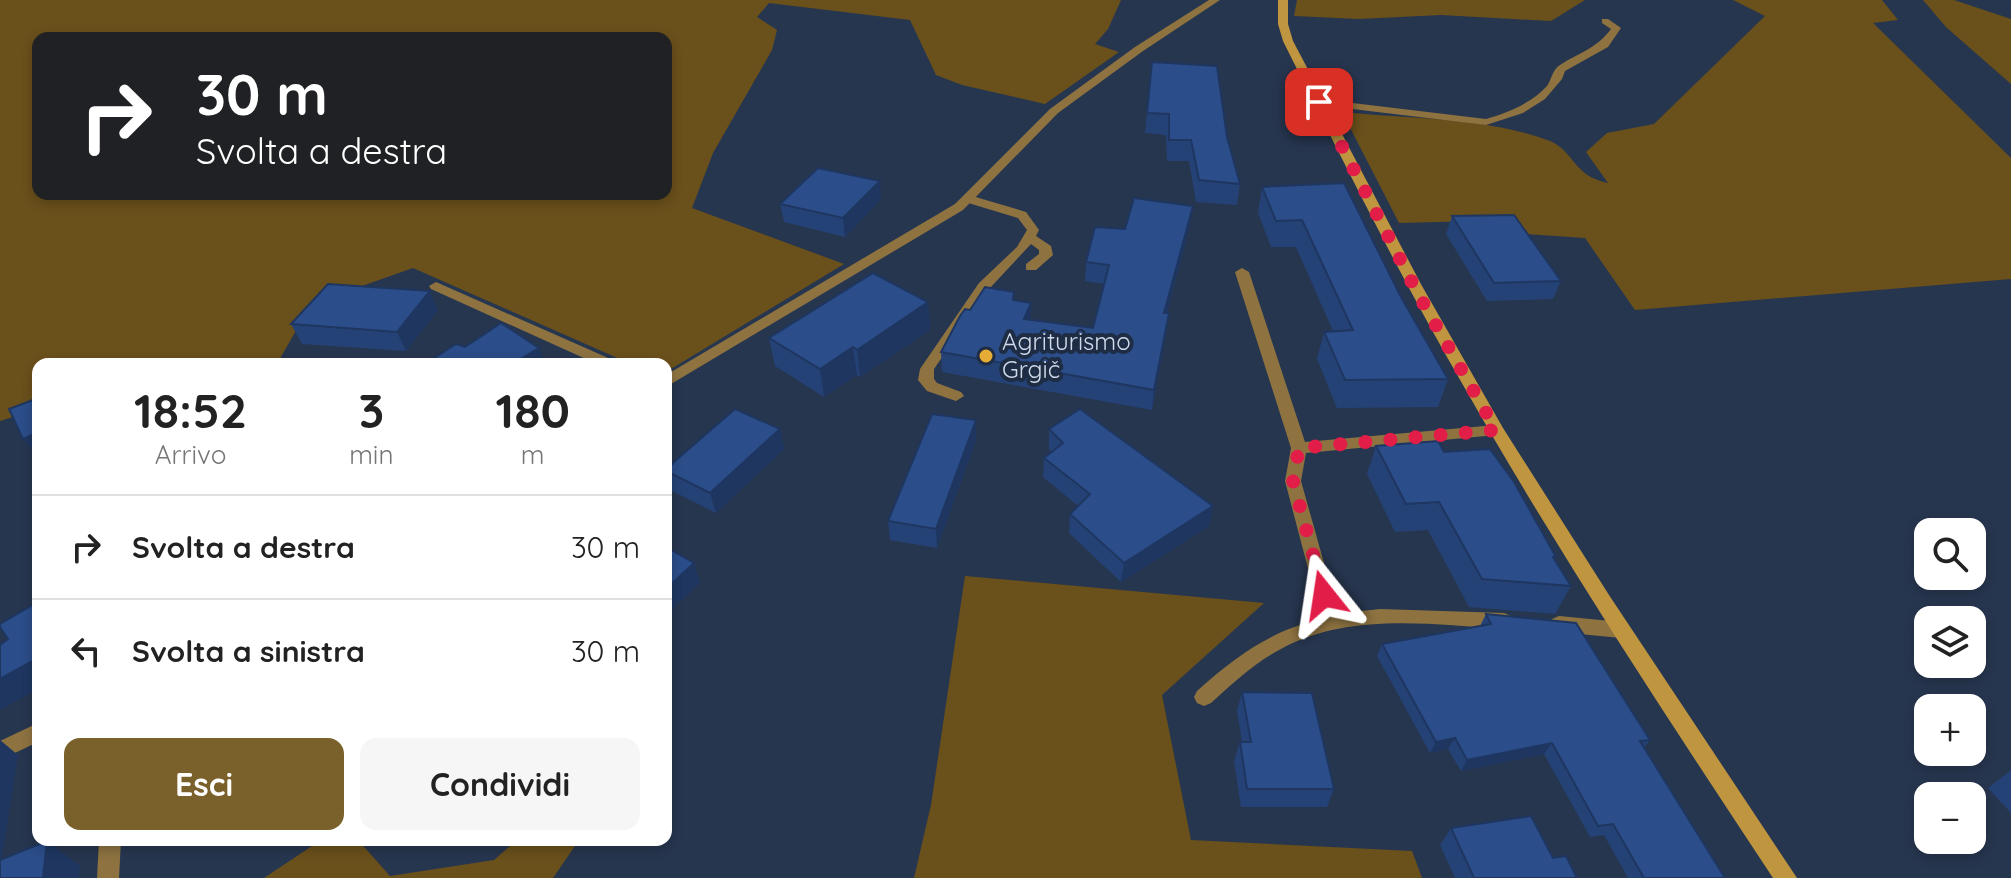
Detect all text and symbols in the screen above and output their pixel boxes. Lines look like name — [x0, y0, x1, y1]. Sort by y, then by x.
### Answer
text: 30 m — [196, 59, 328, 129]
icon: right — [64, 64, 168, 168]
pin — [1285, 68, 1353, 136]
icon: arrive — [1297, 80, 1341, 124]
text: Svolta a destra — [196, 128, 447, 173]
place label: Agriturismo Grgič — [1002, 326, 1131, 384]
marker: Agriturismo Grgič — [977, 347, 995, 365]
text: 18:52 — [134, 380, 247, 440]
text: 3 — [358, 380, 384, 440]
text: 180 — [496, 380, 570, 440]
text: Arrivo — [155, 438, 226, 471]
text: min — [349, 438, 393, 471]
text: m — [521, 438, 545, 471]
map controls — [1914, 518, 1986, 854]
button: search — [1914, 518, 1986, 590]
icon: right — [64, 525, 108, 569]
text: Svolta a destra — [132, 528, 355, 566]
text: 30 m — [571, 528, 640, 566]
position arrow — [1282, 553, 1366, 637]
button: layers — [1914, 606, 1986, 678]
icon: left — [64, 629, 108, 673]
text: Svolta a sinistra — [132, 632, 365, 670]
text: 30 m — [571, 632, 640, 670]
button: + — [1914, 694, 1986, 766]
button: Esci — [64, 738, 344, 830]
button: Condividi — [360, 738, 640, 830]
button: − — [1914, 782, 1986, 854]

